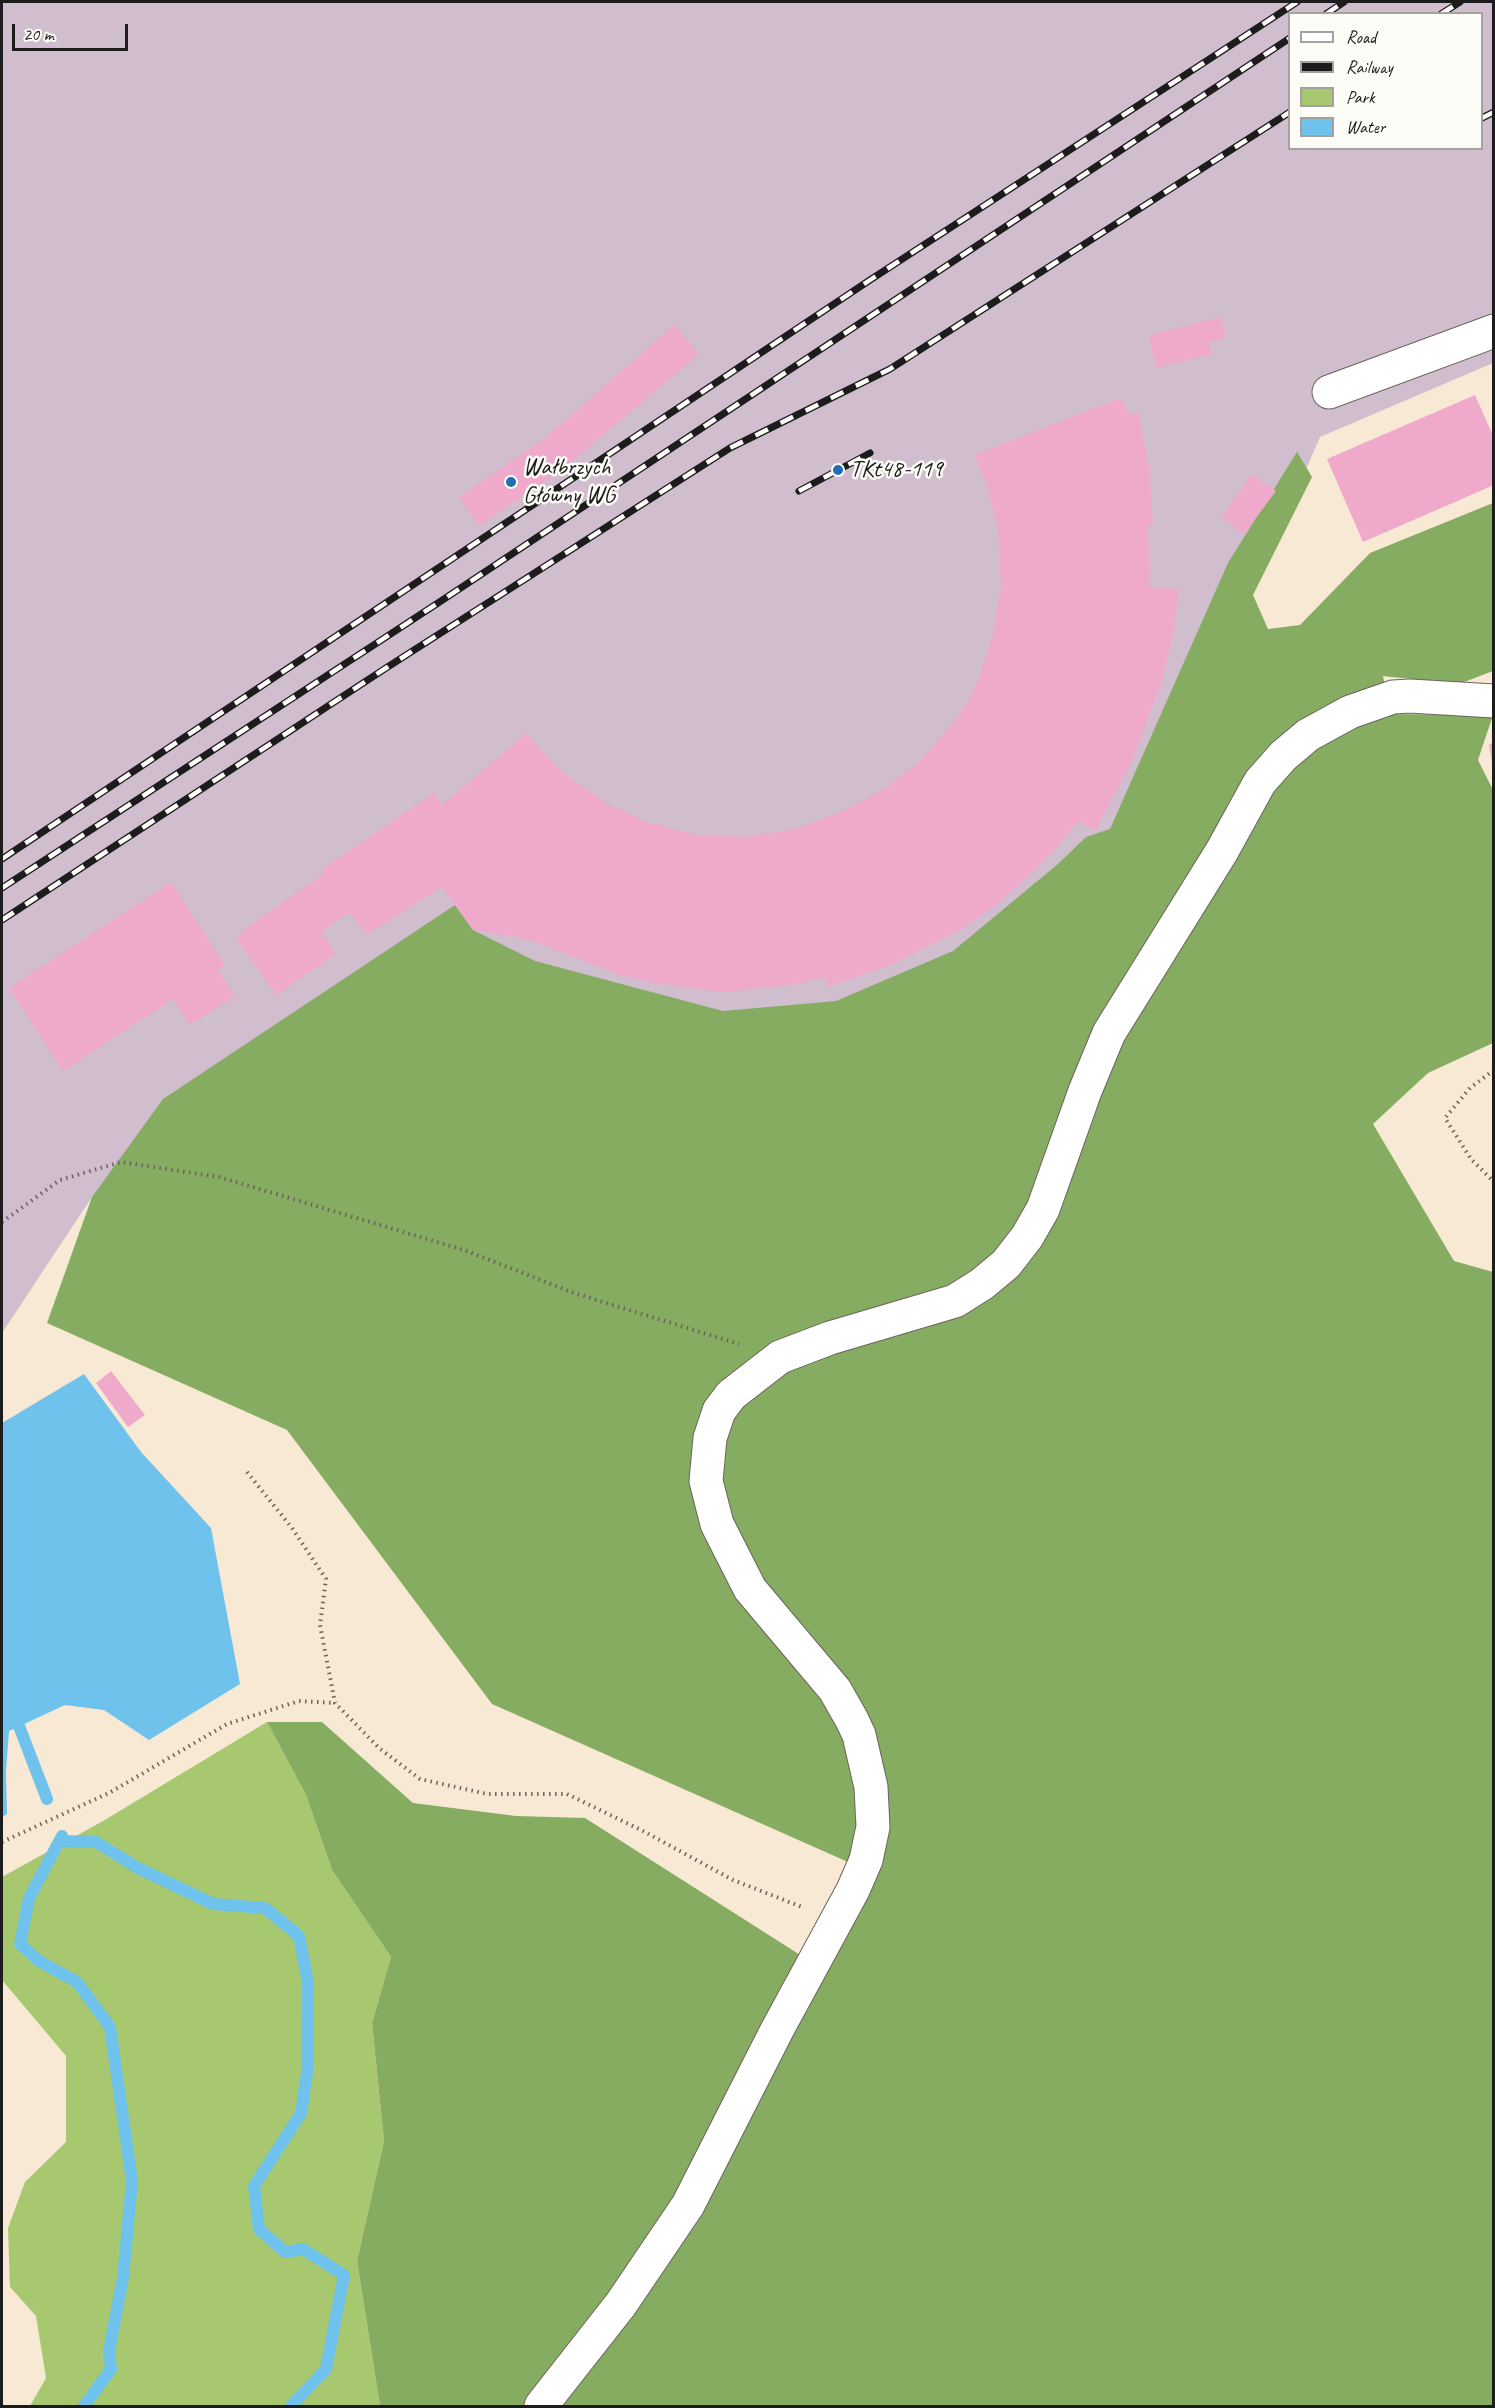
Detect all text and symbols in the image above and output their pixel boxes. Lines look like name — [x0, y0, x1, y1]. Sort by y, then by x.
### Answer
scale bar — [15, 12, 130, 50]
legend — [1288, 12, 1483, 150]
text: 20 m — [23, 23, 54, 45]
text: Road — [1346, 26, 1376, 48]
text: Railway — [1346, 56, 1393, 78]
text: Park — [1346, 86, 1375, 108]
text: Water — [1346, 116, 1385, 138]
place label: Wałbrzych Główny WG — [523, 454, 615, 510]
place label: TKt48-119 — [850, 456, 943, 484]
marker: TKt48-119 — [831, 463, 845, 477]
marker: Wałbrzych Główny WG — [504, 475, 518, 489]

